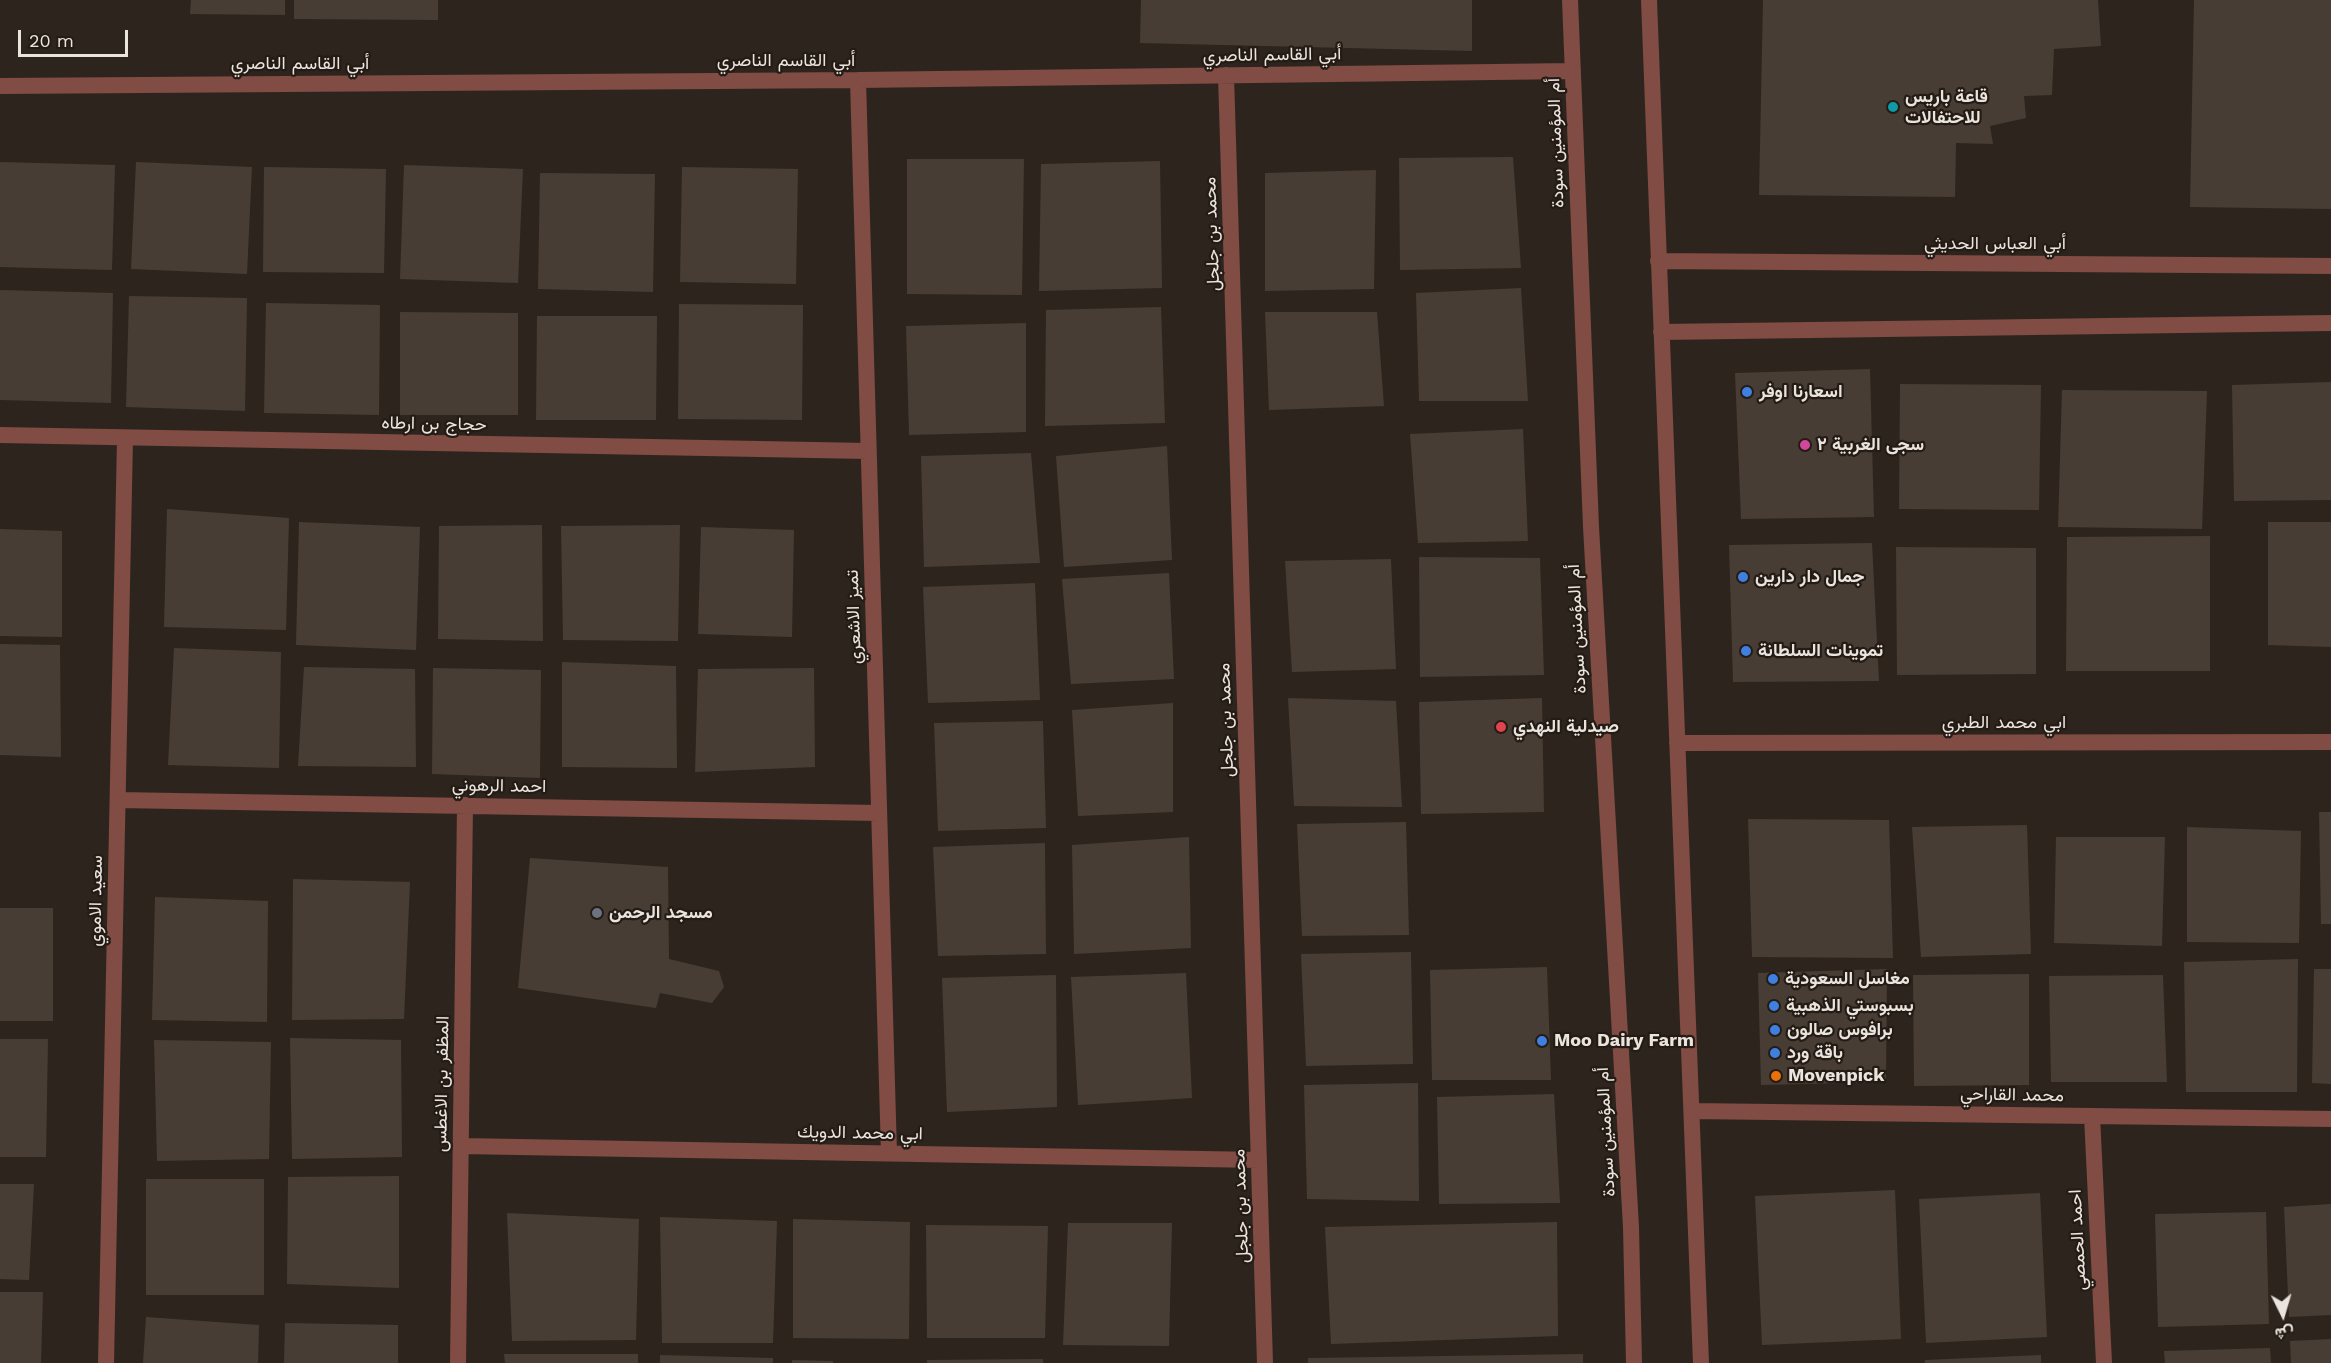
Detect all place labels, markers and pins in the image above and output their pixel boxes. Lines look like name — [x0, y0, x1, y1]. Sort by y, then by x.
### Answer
place label: قاعة باريس للاحتفالات — [1905, 86, 1988, 128]
marker: قاعة باريس للاحتفالات — [1886, 100, 1900, 114]
place label: اسعارنا اوفر — [1759, 381, 1843, 403]
marker: اسعارنا اوفر — [1740, 385, 1754, 399]
place label: سجى الغربية ٢ — [1817, 434, 1924, 456]
marker: سجى الغربية ٢ — [1798, 438, 1812, 452]
place label: جمال دار دارين — [1755, 566, 1865, 588]
marker: جمال دار دارين — [1736, 570, 1750, 584]
place label: تموينات السلطانة — [1758, 640, 1883, 662]
marker: تموينات السلطانة — [1739, 644, 1753, 658]
place label: صيدلية النهدي — [1513, 716, 1619, 738]
marker: صيدلية النهدي — [1494, 720, 1508, 734]
place label: مسجد الرحمن — [609, 902, 713, 924]
marker: مسجد الرحمن — [590, 906, 604, 920]
place label: مغاسل السعودية — [1785, 968, 1910, 990]
marker: مغاسل السعودية — [1766, 972, 1780, 986]
place label: بسبوستي الذهبية — [1786, 995, 1914, 1017]
marker: بسبوستي الذهبية — [1767, 999, 1781, 1013]
place label: برافوس صالون — [1787, 1019, 1893, 1041]
marker: برافوس صالون — [1768, 1023, 1782, 1037]
place label: Moo Dairy Farm — [1554, 1030, 1694, 1052]
marker: Moo Dairy Farm — [1535, 1034, 1549, 1048]
place label: باقة ورد — [1787, 1042, 1843, 1064]
marker: باقة ورد — [1768, 1046, 1782, 1060]
place label: Movenpick — [1788, 1065, 1884, 1087]
marker: Movenpick — [1769, 1069, 1783, 1083]

